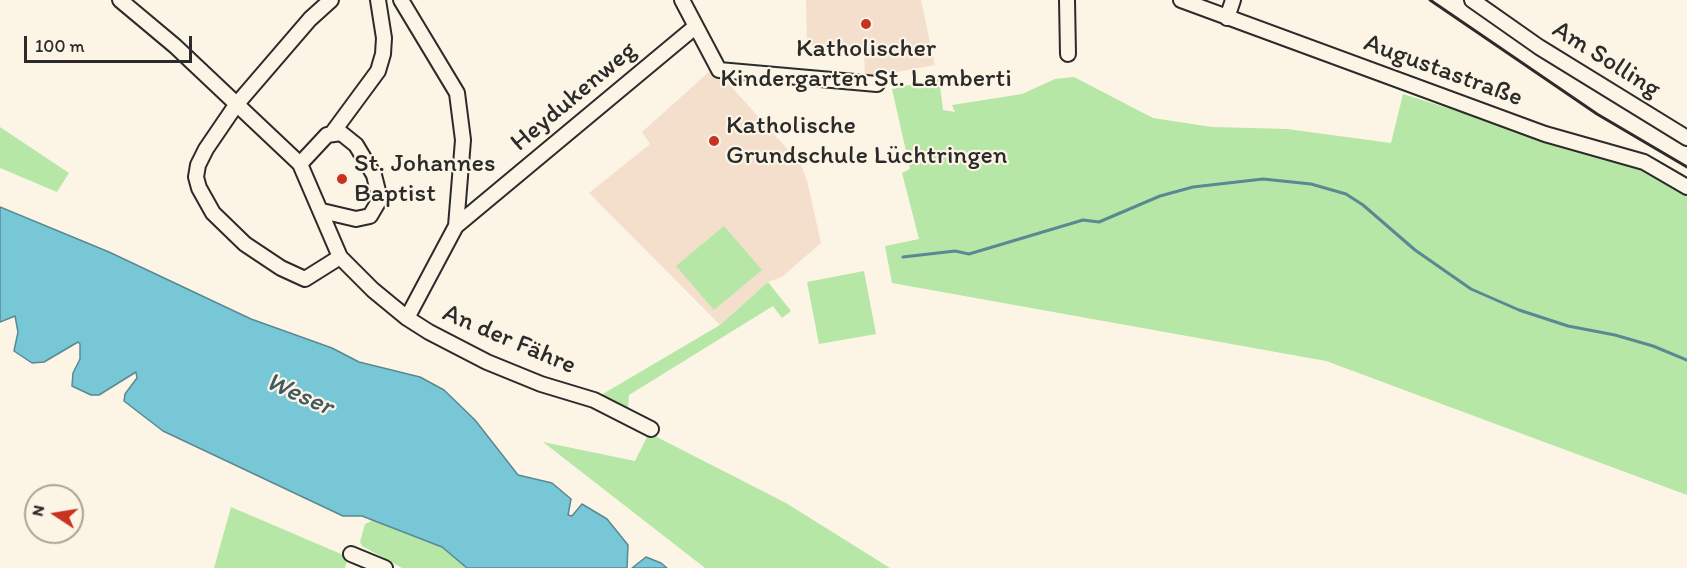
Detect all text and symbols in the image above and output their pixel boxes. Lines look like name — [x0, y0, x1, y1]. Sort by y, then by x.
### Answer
street label: Am Solling — [1546, 15, 1666, 105]
marker: Katholischer Kindergarten St. Lamberti — [859, 17, 873, 31]
scale bar — [27, 24, 195, 62]
street label: Augustastraße — [1359, 28, 1527, 114]
place label: Katholischer Kindergarten St. Lamberti — [720, 33, 1012, 94]
text: 100 m — [35, 35, 85, 57]
street label: Heydukenweg — [505, 35, 643, 159]
place label: Katholische Grundschule Lüchtringen — [726, 110, 1008, 172]
marker: Katholische Grundschule Lüchtringen — [707, 134, 721, 148]
place label: St. Johannes Baptist — [354, 148, 496, 210]
marker: St. Johannes Baptist — [335, 172, 349, 186]
street label: An der Fähre — [438, 298, 580, 382]
water label: Weser — [260, 366, 338, 424]
north arrow — [24, 484, 84, 544]
text: N — [27, 503, 48, 518]

